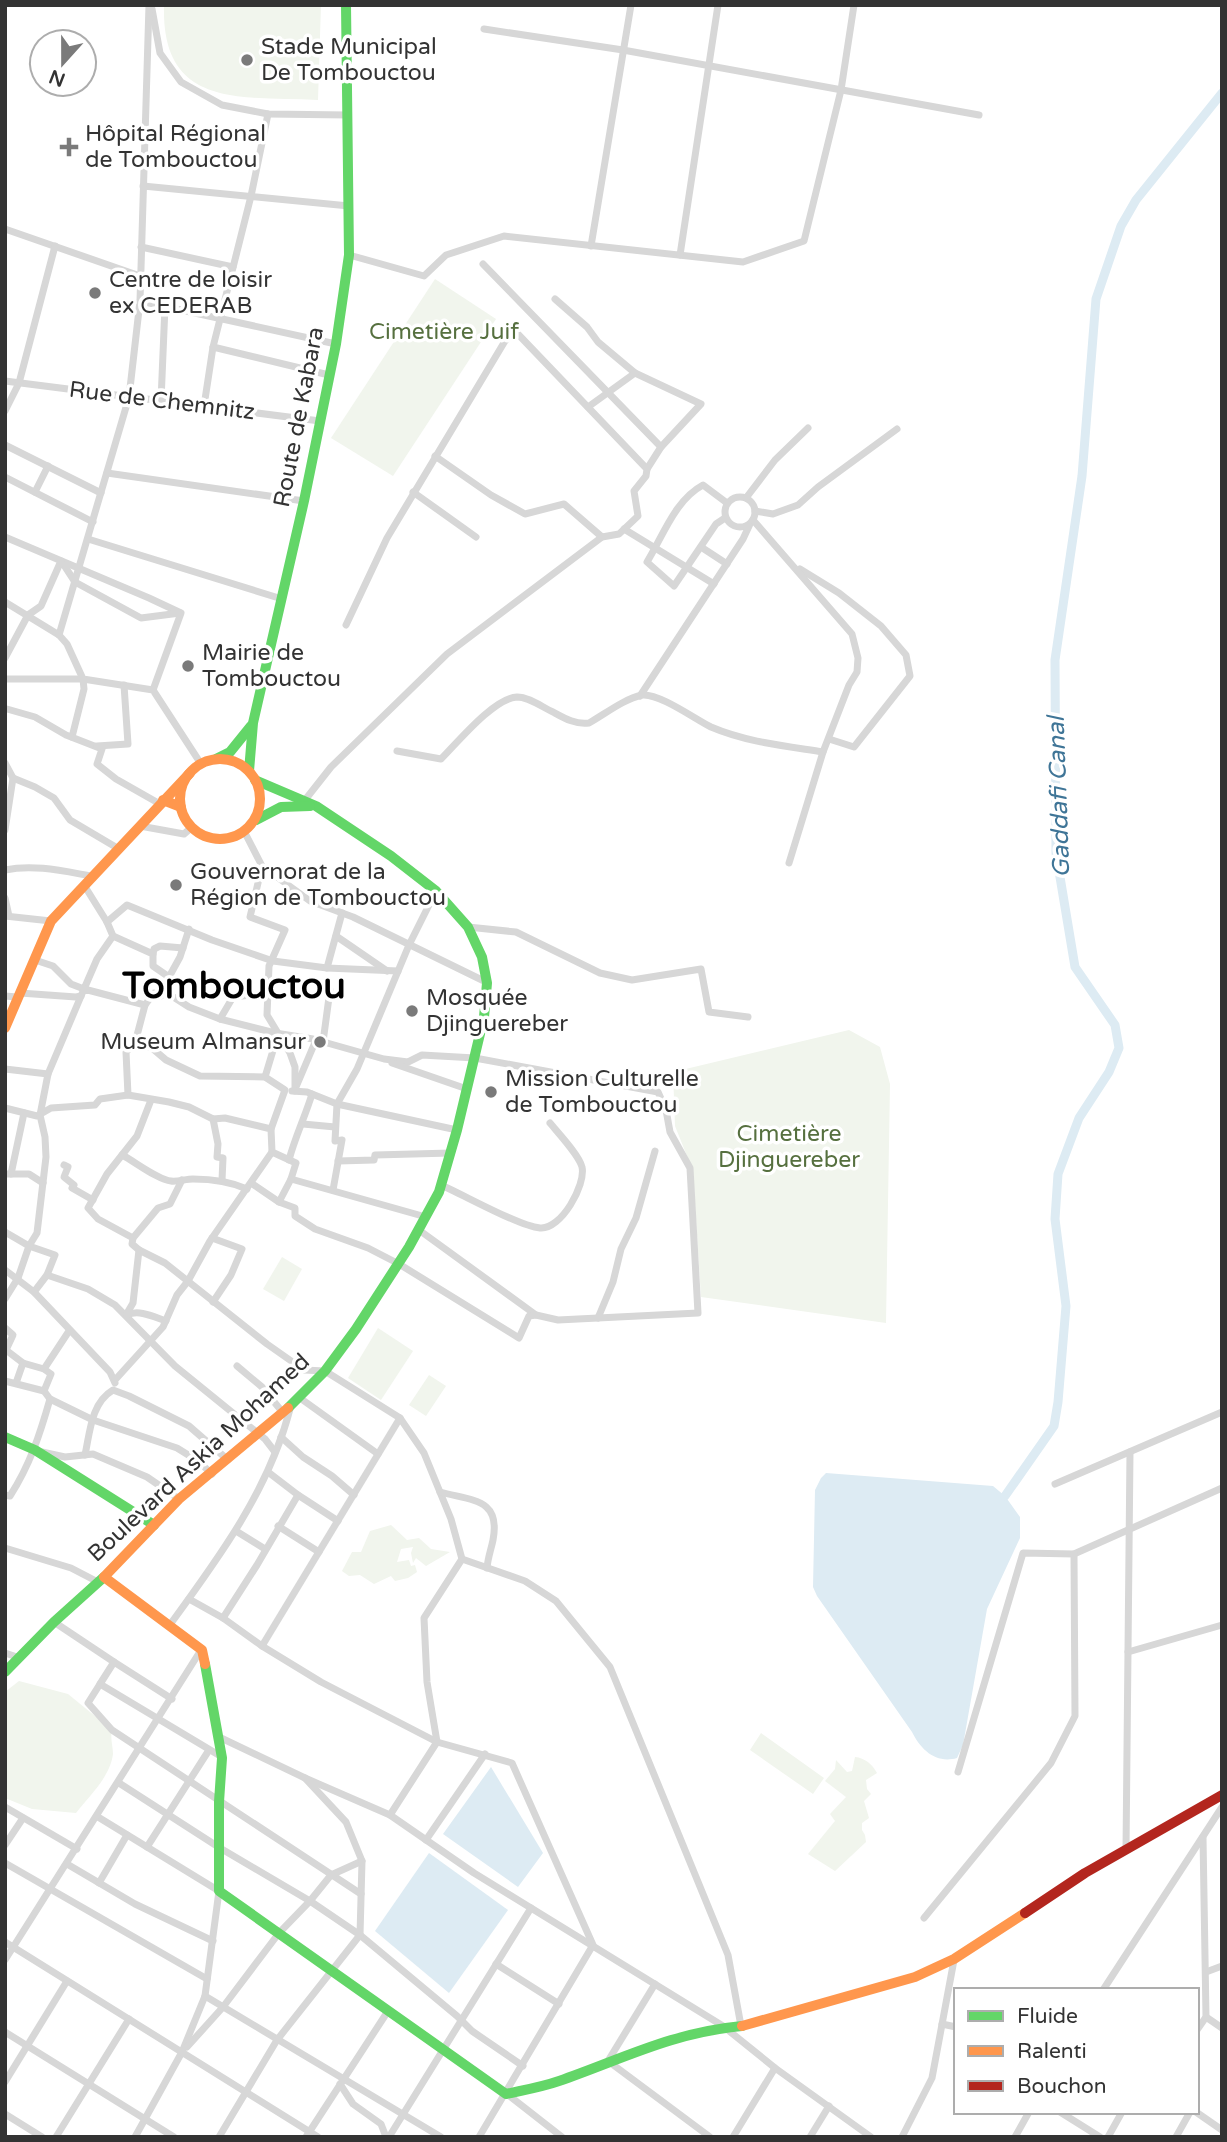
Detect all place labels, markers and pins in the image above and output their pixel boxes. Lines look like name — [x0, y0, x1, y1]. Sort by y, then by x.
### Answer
place label: Stade Municipal De Tombouctou — [261, 33, 437, 87]
marker: Stade Municipal De Tombouctou — [239, 52, 255, 68]
place label: Hôpital Régional de Tombouctou — [85, 120, 266, 174]
marker: Hôpital Régional de Tombouctou — [59, 137, 79, 157]
place label: Centre de loisir ex CEDERAB — [109, 266, 272, 320]
marker: Centre de loisir ex CEDERAB — [87, 285, 103, 301]
place label: Mairie de Tombouctou — [202, 639, 341, 693]
marker: Mairie de Tombouctou — [180, 658, 196, 674]
place label: Gouvernorat de la Région de Tombouctou — [190, 858, 446, 912]
marker: Gouvernorat de la Région de Tombouctou — [168, 877, 184, 893]
place label: Mosquée Djinguereber — [426, 984, 568, 1038]
marker: Mosquée Djinguereber — [404, 1003, 420, 1019]
place label: Museum Almansur — [100, 1028, 306, 1056]
marker: Museum Almansur — [312, 1034, 328, 1050]
place label: Mission Culturelle de Tombouctou — [505, 1065, 699, 1119]
marker: Mission Culturelle de Tombouctou — [483, 1084, 499, 1100]

